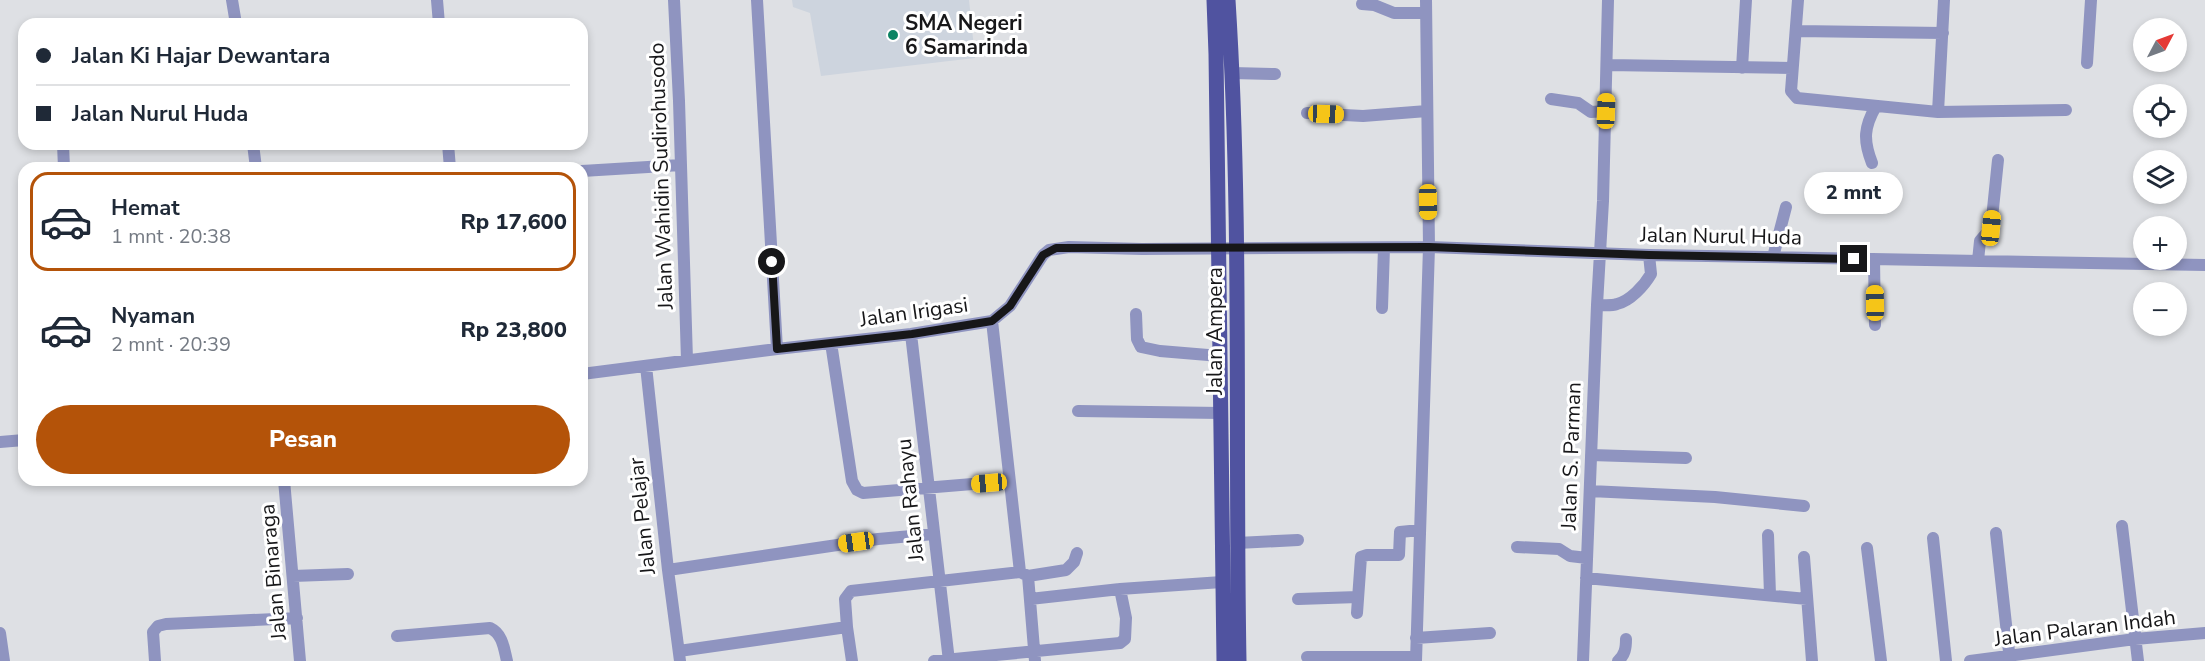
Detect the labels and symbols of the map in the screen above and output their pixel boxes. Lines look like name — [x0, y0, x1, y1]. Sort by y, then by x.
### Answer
place label: SMA Negeri 6 Samarinda — [905, 9, 1028, 61]
north arrow — [2133, 18, 2187, 72]
marker: SMA Negeri 6 Samarinda — [886, 28, 900, 42]
street label: Jalan Wahidin Sudirohusodo — [642, 42, 680, 311]
car — [1596, 93, 1616, 129]
car — [1308, 104, 1344, 124]
callout: 2 mnt — [1804, 172, 1904, 214]
car — [1419, 184, 1437, 220]
car — [1980, 209, 2002, 247]
street label: Jalan Nurul Huda — [1639, 221, 1802, 251]
route end — [1840, 245, 1867, 272]
route start — [758, 248, 785, 275]
street label: Jalan Ampera — [1201, 267, 1229, 396]
car — [1866, 285, 1884, 321]
street label: Jalan Irigasi — [857, 291, 970, 334]
street label: Jalan S. Parman — [1554, 382, 1588, 531]
street label: Jalan Rahayu — [890, 437, 930, 564]
street label: Jalan Pelajar — [622, 456, 662, 577]
car — [970, 472, 1008, 494]
street label: Jalan Binaraga — [253, 503, 293, 642]
car — [837, 531, 875, 553]
street label: Jalan Palaran Indah — [1992, 603, 2177, 653]

